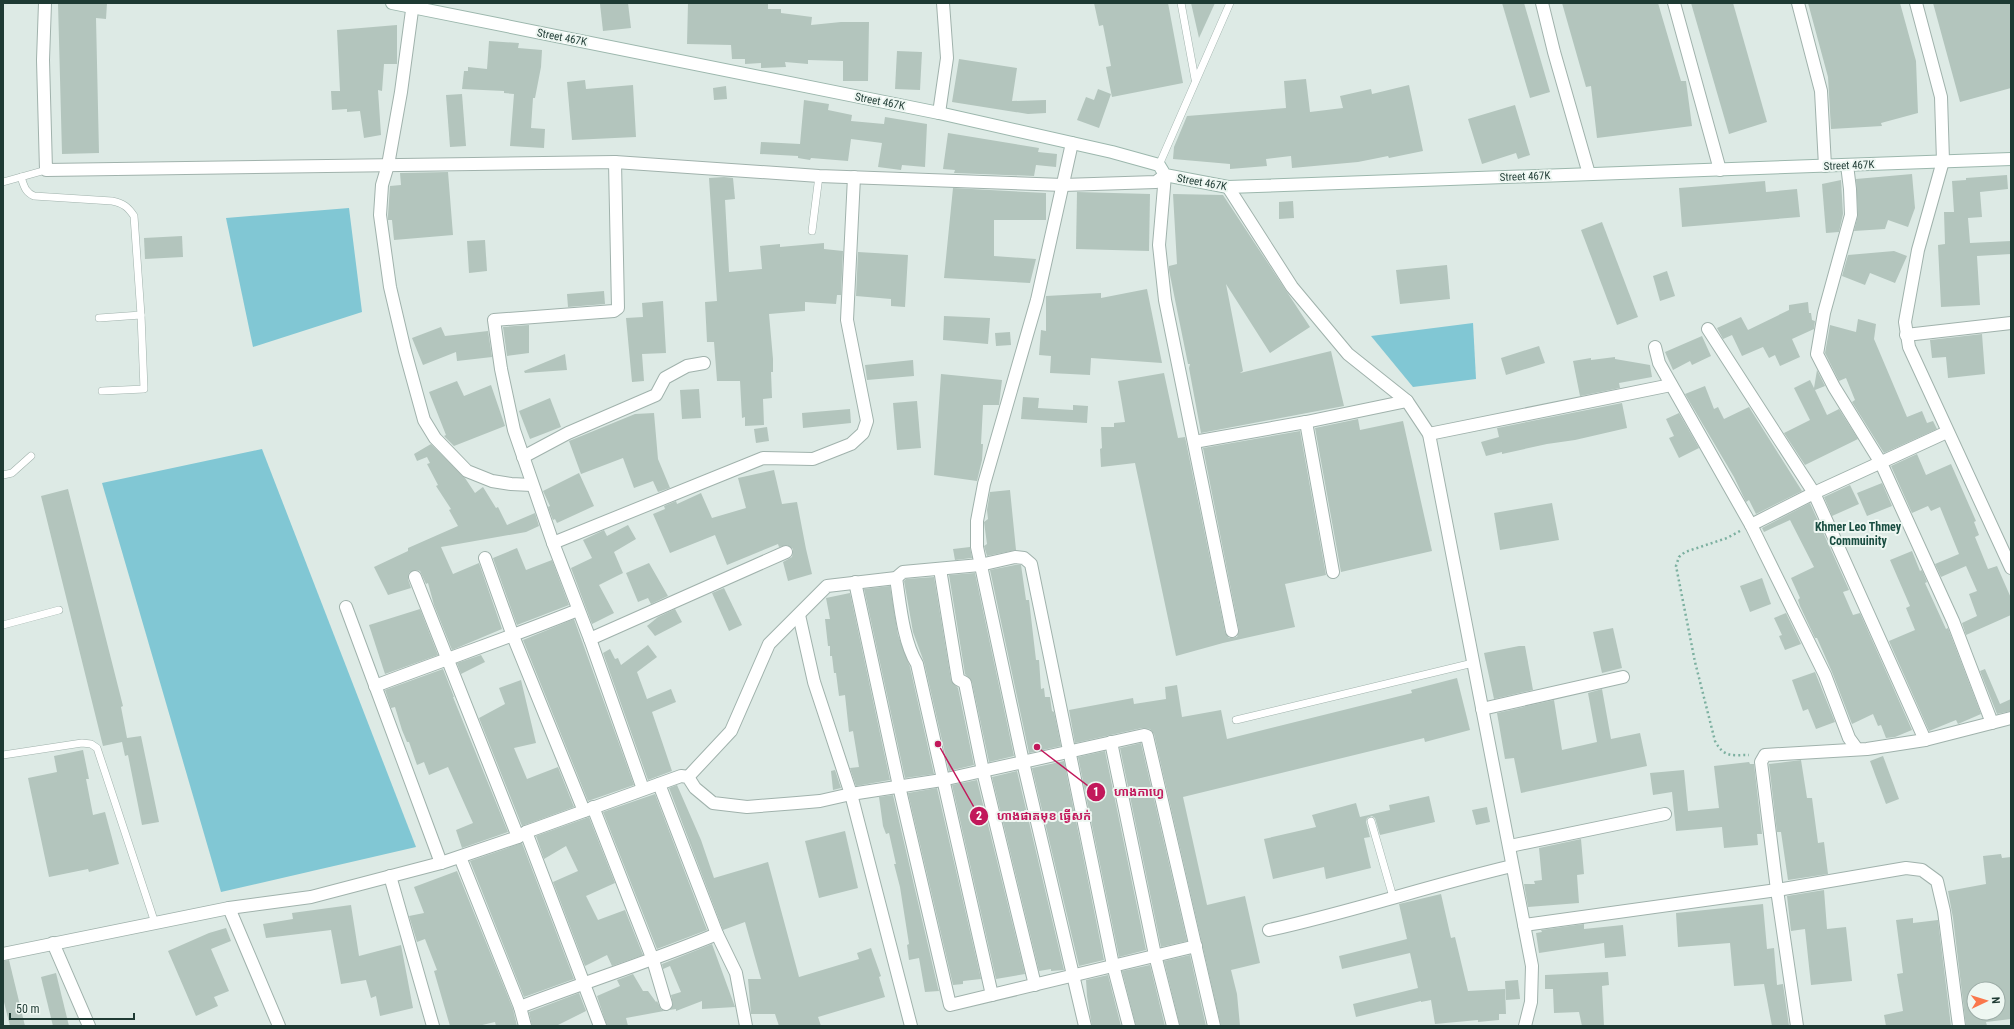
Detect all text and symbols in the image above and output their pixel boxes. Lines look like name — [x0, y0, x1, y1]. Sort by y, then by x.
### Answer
street label: Street 467K — [536, 26, 588, 49]
street label: Street 467K — [854, 90, 906, 113]
street label: Street 467K — [1824, 158, 1875, 173]
street label: Street 467K — [1500, 169, 1551, 184]
street label: Street 467K — [1176, 172, 1228, 193]
district label: Khmer Leo Thmey Commuinity — [1815, 520, 1902, 548]
callout: ហាងកាហ្វេ — [1086, 780, 1173, 804]
text: 1 — [1093, 785, 1099, 799]
text: ហាងកាហ្វេ — [1114, 785, 1164, 799]
callout: ហាងផាតមុខ ធ្វើសក់ — [969, 804, 1100, 828]
text: ហាងផាតមុខ ធ្វើសក់ — [997, 808, 1091, 823]
text: 2 — [976, 809, 982, 823]
north arrow — [1966, 981, 2006, 1021]
scale bar — [10, 995, 134, 1021]
text: N — [1989, 997, 2002, 1004]
text: 50 m — [16, 1002, 40, 1016]

